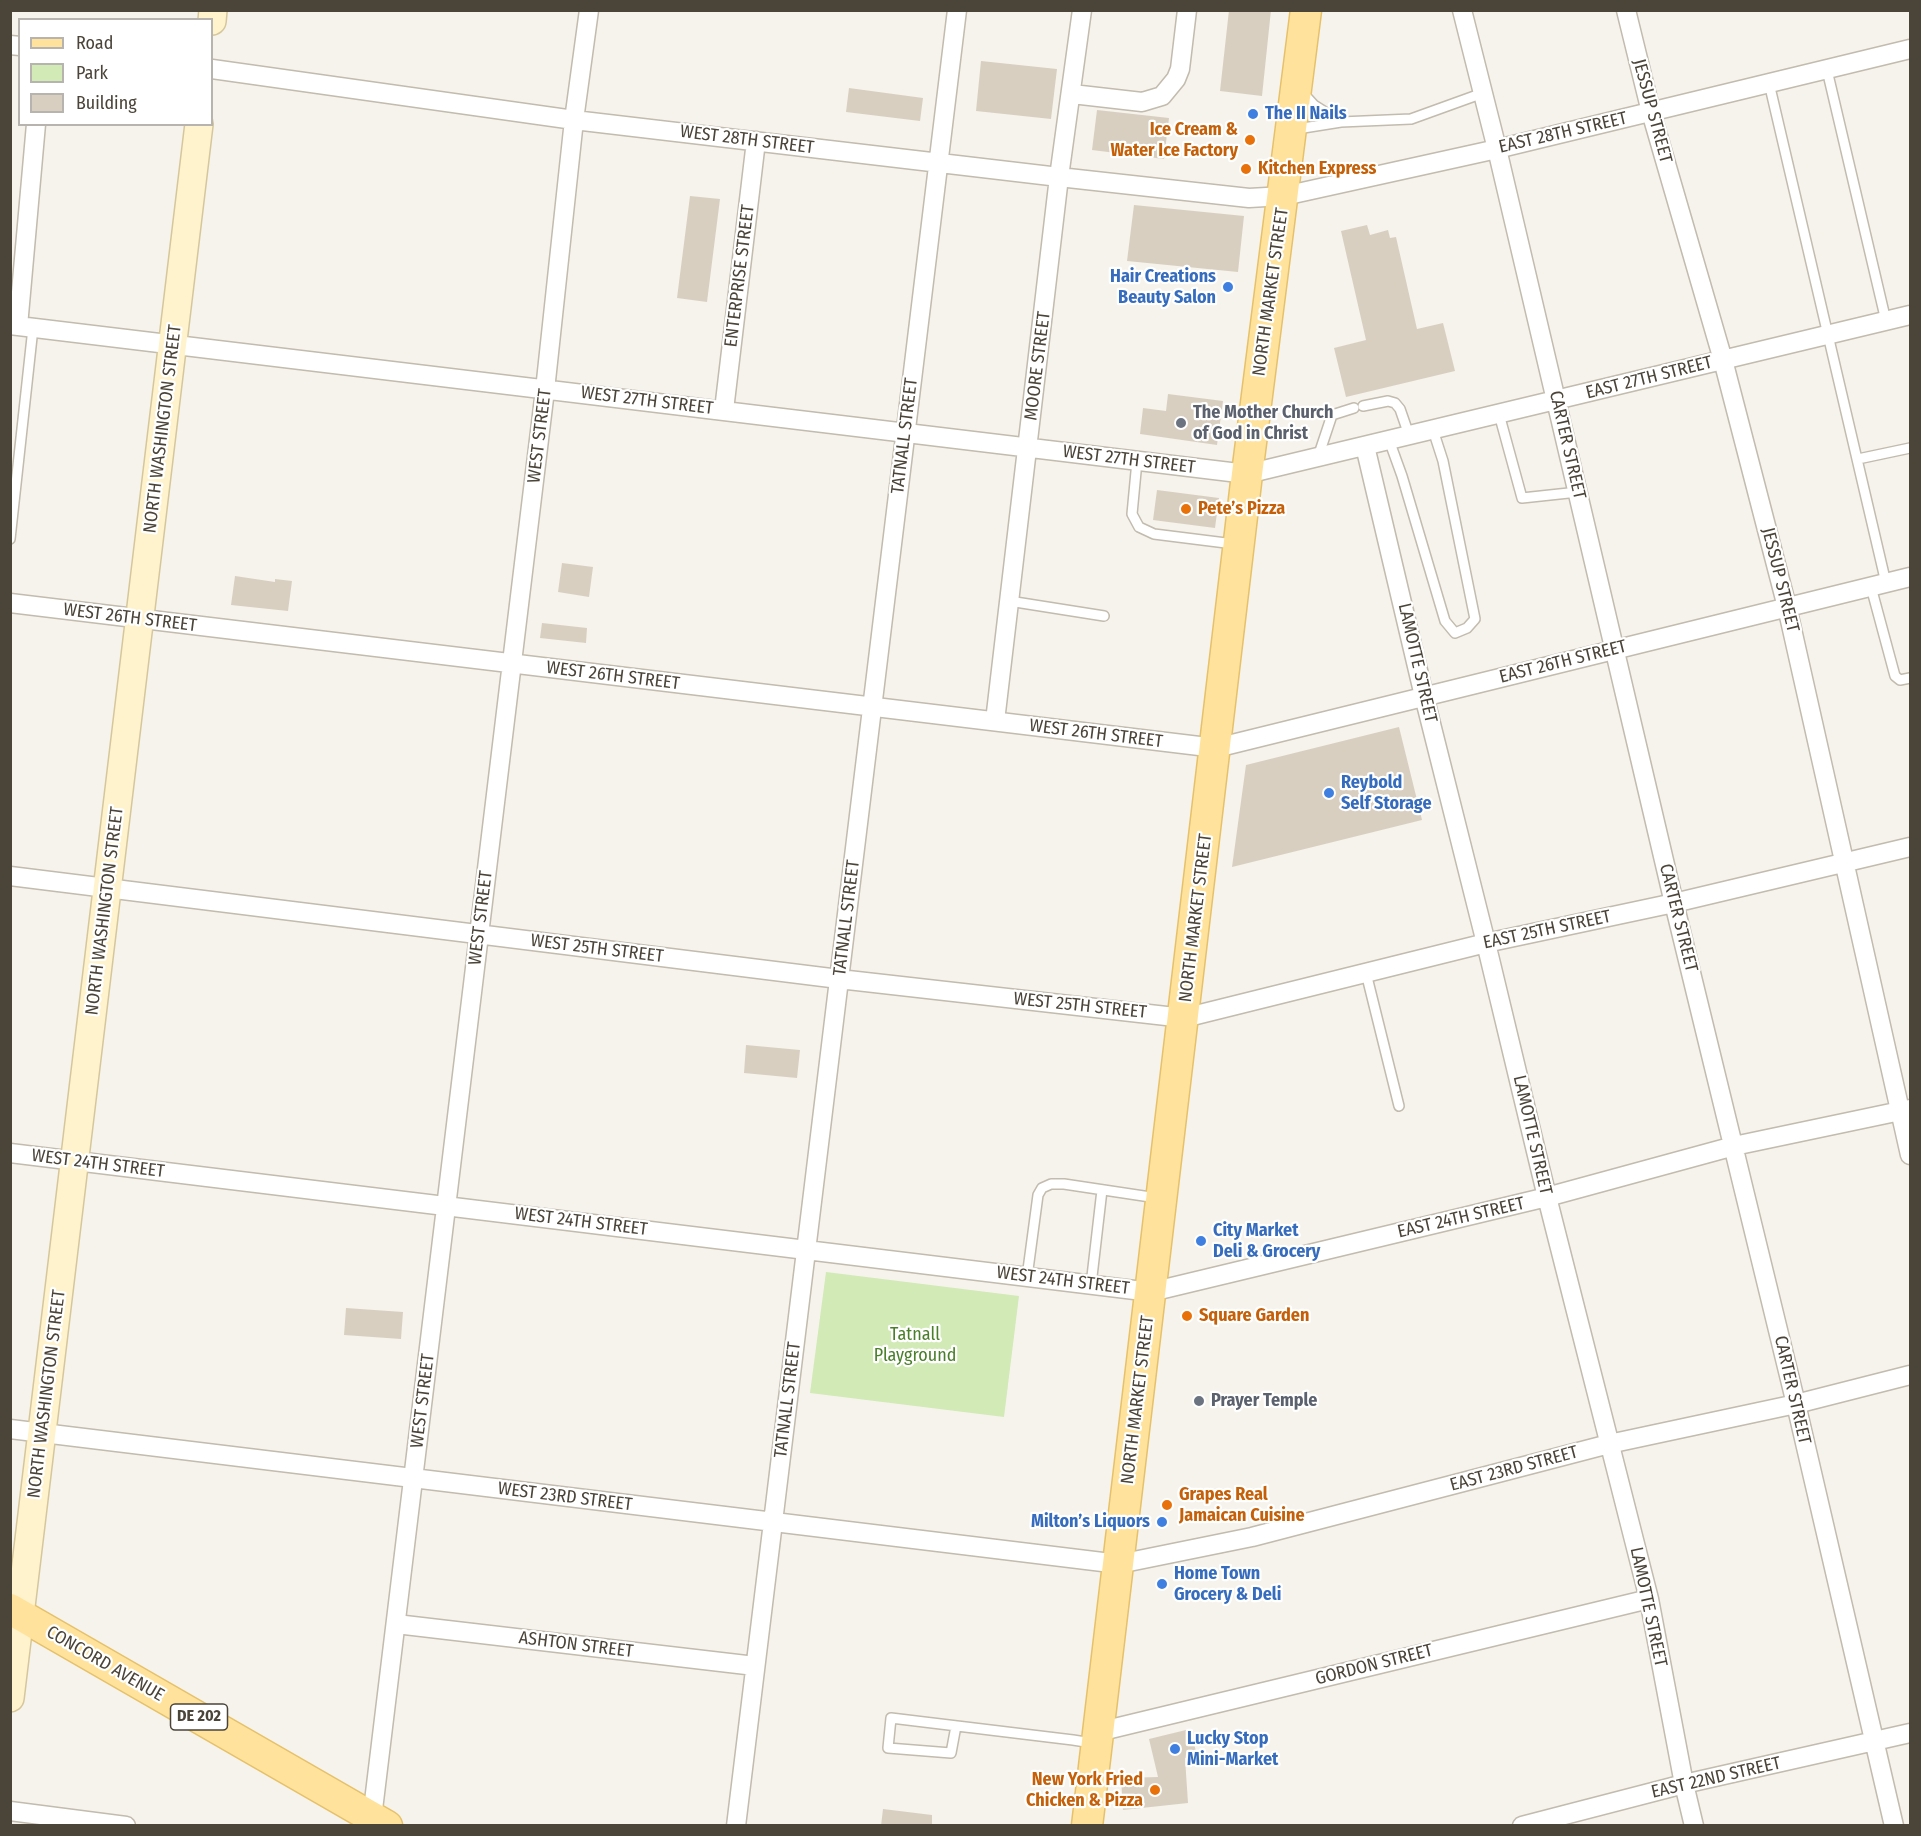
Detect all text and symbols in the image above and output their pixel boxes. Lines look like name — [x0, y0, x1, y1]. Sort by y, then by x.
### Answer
legend — [18, 18, 213, 126]
text: Road — [76, 32, 113, 54]
street label: JESSUP STREET — [1628, 57, 1676, 165]
text: Park — [76, 62, 108, 84]
text: Building — [76, 92, 137, 114]
place label: The II Nails — [1265, 103, 1347, 125]
marker: The II Nails — [1246, 107, 1260, 121]
street label: EAST 28TH STREET — [1497, 108, 1629, 158]
place label: Ice Cream & Water Ice Factory — [1111, 119, 1238, 162]
street label: WEST 28TH STREET — [679, 121, 815, 159]
marker: Ice Cream & Water Ice Factory — [1243, 133, 1257, 147]
place label: Kitchen Express — [1258, 158, 1376, 180]
marker: Kitchen Express — [1239, 162, 1253, 176]
street label: ENTERPRISE STREET — [721, 204, 759, 348]
street label: NORTH MARKET STREET — [1248, 206, 1294, 378]
place label: Hair Creations Beauty Salon — [1110, 266, 1216, 308]
marker: Hair Creations Beauty Salon — [1221, 280, 1235, 294]
street label: MOORE STREET — [1021, 310, 1055, 422]
street label: NORTH WASHINGTON STREET — [140, 324, 186, 534]
street label: EAST 27TH STREET — [1584, 352, 1714, 404]
street label: TATNALL STREET — [887, 377, 923, 495]
street label: WEST 27TH STREET — [580, 382, 714, 420]
street label: WEST STREET — [524, 388, 556, 484]
street label: CARTER STREET — [1544, 389, 1590, 501]
place label: The Mother Church of God in Christ — [1193, 402, 1333, 444]
marker: The Mother Church of God in Christ — [1174, 416, 1188, 430]
street label: WEST 27TH STREET — [1062, 441, 1196, 479]
place label: Pete’s Pizza — [1198, 498, 1285, 520]
marker: Pete’s Pizza — [1179, 502, 1193, 516]
street label: JESSUP STREET — [1757, 526, 1803, 634]
street label: WEST 26TH STREET — [62, 599, 198, 637]
street label: LAMOTTE STREET — [1393, 601, 1441, 725]
street label: EAST 26TH STREET — [1497, 636, 1629, 688]
street label: WEST 26TH STREET — [545, 657, 681, 695]
street label: WEST 26TH STREET — [1028, 715, 1164, 753]
place label: Reybold Self Storage — [1341, 772, 1432, 814]
marker: Reybold Self Storage — [1322, 786, 1336, 800]
street label: NORTH WASHINGTON STREET — [82, 806, 128, 1016]
street label: NORTH MARKET STREET — [1175, 832, 1217, 1004]
street label: TATNALL STREET — [829, 859, 865, 977]
street label: CARTER STREET — [1654, 862, 1702, 974]
street label: WEST STREET — [465, 870, 497, 966]
street label: EAST 25TH STREET — [1481, 906, 1613, 954]
street label: WEST 25TH STREET — [529, 930, 665, 968]
street label: WEST 25TH STREET — [1012, 988, 1148, 1024]
street label: LAMOTTE STREET — [1508, 1073, 1556, 1197]
street label: WEST 24TH STREET — [30, 1145, 166, 1183]
street label: EAST 24TH STREET — [1395, 1193, 1527, 1243]
street label: WEST 24TH STREET — [513, 1203, 649, 1241]
place label: City Market Deli & Grocery — [1213, 1220, 1320, 1262]
marker: City Market Deli & Grocery — [1194, 1234, 1208, 1248]
street label: WEST 24TH STREET — [995, 1262, 1131, 1300]
street label: NORTH WASHINGTON STREET — [24, 1289, 70, 1499]
place label: Square Garden — [1199, 1305, 1309, 1327]
marker: Square Garden — [1180, 1309, 1194, 1323]
street label: NORTH MARKET STREET — [1117, 1314, 1159, 1486]
park label: Tatnall Playground — [874, 1324, 956, 1366]
street label: CARTER STREET — [1769, 1334, 1815, 1446]
street label: TATNALL STREET — [770, 1341, 806, 1459]
street label: WEST STREET — [407, 1353, 439, 1449]
place label: Prayer Temple — [1211, 1390, 1317, 1412]
marker: Prayer Temple — [1192, 1394, 1206, 1408]
street label: EAST 23RD STREET — [1448, 1442, 1580, 1496]
street label: WEST 23RD STREET — [497, 1478, 633, 1516]
place label: Grapes Real Jamaican Cuisine — [1179, 1484, 1305, 1526]
marker: Grapes Real Jamaican Cuisine — [1160, 1498, 1174, 1512]
place label: Milton’s Liquors — [1031, 1511, 1150, 1533]
marker: Milton’s Liquors — [1155, 1515, 1169, 1529]
street label: LAMOTTE STREET — [1625, 1545, 1671, 1669]
place label: Home Town Grocery & Deli — [1174, 1563, 1281, 1606]
marker: Home Town Grocery & Deli — [1155, 1577, 1169, 1591]
street label: CONCORD AVENUE — [42, 1622, 168, 1706]
street label: ASHTON STREET — [517, 1627, 635, 1663]
street label: GORDON STREET — [1313, 1640, 1435, 1690]
road number: DE 202 — [170, 1704, 228, 1730]
place label: Lucky Stop Mini-Market — [1187, 1728, 1278, 1770]
marker: Lucky Stop Mini-Market — [1168, 1742, 1182, 1756]
street label: EAST 22ND STREET — [1649, 1753, 1783, 1803]
place label: New York Fried Chicken & Pizza — [1026, 1769, 1143, 1812]
marker: New York Fried Chicken & Pizza — [1148, 1783, 1162, 1797]

